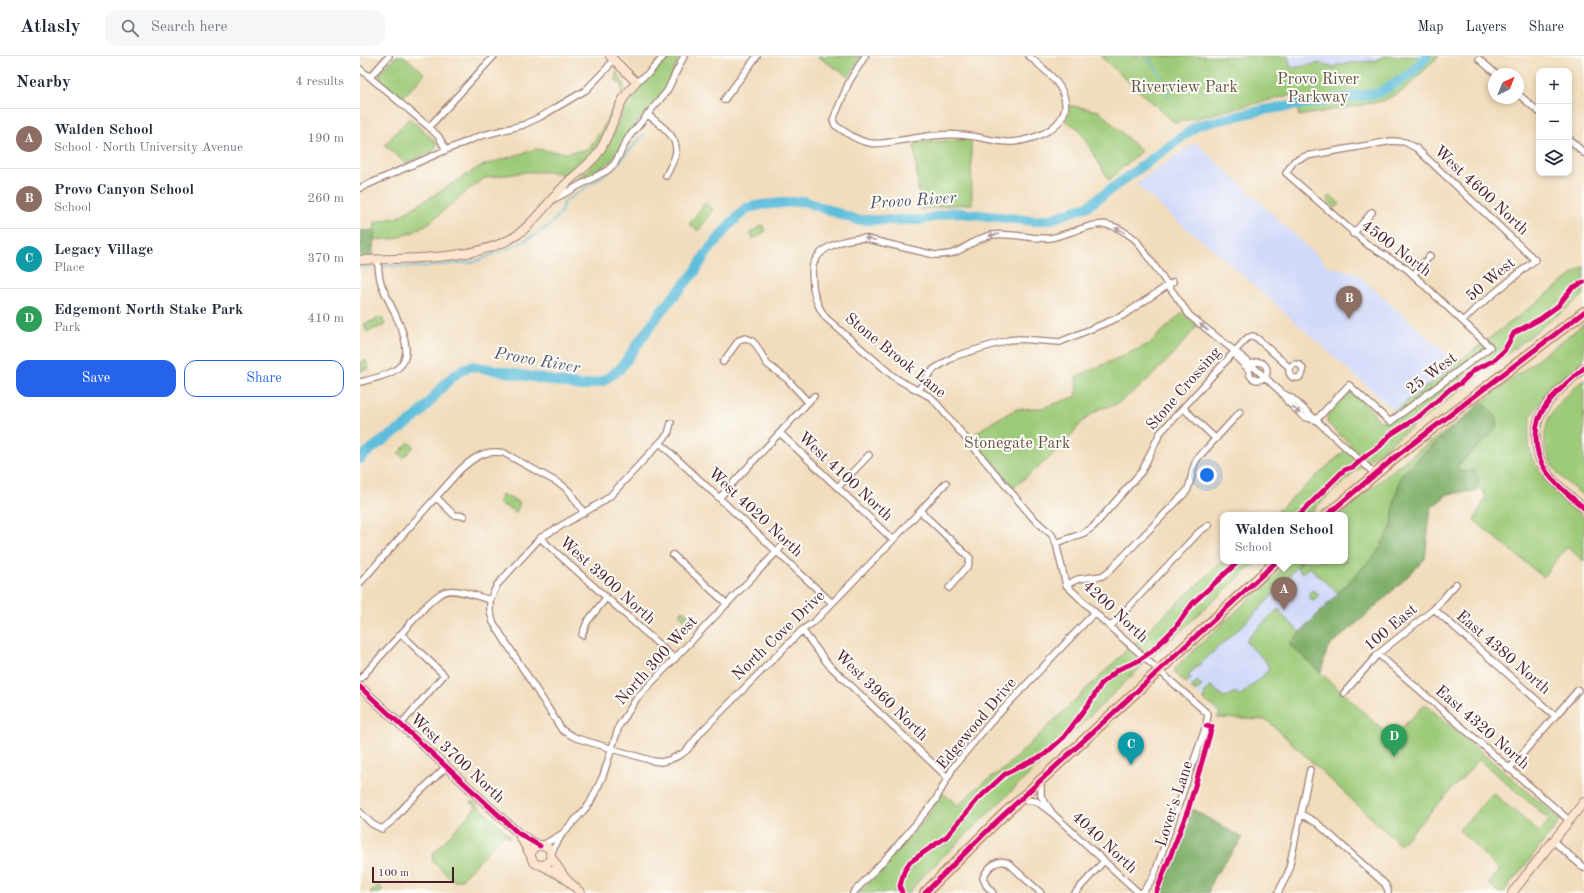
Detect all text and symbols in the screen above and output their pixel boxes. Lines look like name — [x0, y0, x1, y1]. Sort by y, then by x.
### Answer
search box — [105, 10, 385, 46]
icon: search — [119, 17, 141, 39]
text: Atlasly — [20, 18, 81, 37]
text: Search here — [151, 20, 228, 35]
text: Map — [1418, 20, 1444, 34]
text: Layers — [1466, 20, 1507, 34]
text: Share — [1529, 20, 1564, 34]
north arrow — [1488, 68, 1524, 104]
map controls — [1536, 68, 1572, 176]
button: + — [1536, 68, 1572, 104]
park label: Provo River Parkway — [1277, 72, 1360, 106]
text: Nearby — [16, 74, 71, 91]
text: 4 results — [295, 75, 344, 88]
park label: Riverview Park — [1130, 80, 1238, 96]
button: − — [1536, 104, 1572, 140]
text: Walden School — [54, 123, 153, 138]
text: A — [24, 132, 34, 145]
text: 190 m — [307, 132, 344, 145]
button: layers — [1536, 140, 1572, 176]
text: School · North University Avenue — [54, 141, 243, 154]
street label: West 4600 North — [1431, 143, 1532, 239]
text: Provo Canyon School — [54, 183, 194, 198]
water label: Provo River — [868, 189, 958, 213]
text: B — [24, 192, 34, 205]
text: 260 m — [307, 192, 344, 205]
text: School — [54, 201, 91, 214]
street label: 4500 North — [1358, 218, 1434, 280]
one-way arrow — [1114, 227, 1126, 233]
one-way arrow — [988, 232, 1000, 238]
one-way arrow — [864, 236, 876, 242]
text: Legacy Village — [54, 243, 153, 258]
text: C — [25, 252, 33, 265]
text: 370 m — [307, 252, 344, 265]
street label: 50 West — [1463, 255, 1519, 305]
text: Place — [54, 261, 84, 274]
pin: B — [1336, 286, 1362, 319]
text: Edgemont North Stake Park — [54, 303, 243, 318]
street label: Stone Brook Lane — [841, 310, 949, 402]
text: D — [24, 312, 34, 325]
text: 410 m — [307, 312, 344, 325]
text: Park — [54, 321, 81, 334]
one-way arrow — [1199, 323, 1209, 331]
street label: Stone Crossing — [1144, 344, 1225, 434]
water label: Provo River — [492, 345, 582, 377]
street label: 25 West — [1404, 350, 1460, 398]
button: Save — [16, 360, 176, 397]
button: Share — [184, 360, 344, 397]
one-way arrow — [1291, 405, 1301, 415]
street label: West 4100 North — [795, 429, 896, 525]
park label: Stonegate Park — [964, 436, 1070, 452]
street label: West 4020 North — [705, 465, 806, 561]
your location — [1197, 465, 1217, 485]
popup — [1220, 512, 1348, 564]
text: Walden School — [1234, 523, 1334, 538]
street label: West 3900 North — [556, 534, 658, 628]
text: School — [1234, 541, 1272, 554]
pin: A — [1271, 577, 1297, 610]
street label: 4200 North — [1079, 578, 1151, 646]
street label: North Cove Drive — [730, 588, 828, 684]
street label: 100 East — [1361, 601, 1421, 655]
street label: East 4380 North — [1453, 608, 1553, 698]
street label: North 300 West — [613, 613, 701, 708]
street label: West 3960 North — [831, 648, 931, 745]
street label: Edgewood Drive — [934, 675, 1020, 773]
street label: East 4320 North — [1432, 683, 1532, 773]
street label: West 3700 North — [407, 711, 508, 807]
pin: D — [1381, 724, 1407, 757]
pin: C — [1118, 732, 1144, 765]
street label: Lover's Lane — [1154, 759, 1196, 849]
street label: 4040 North — [1068, 809, 1140, 877]
scale bar — [372, 865, 454, 884]
text: 100 m — [378, 868, 409, 879]

